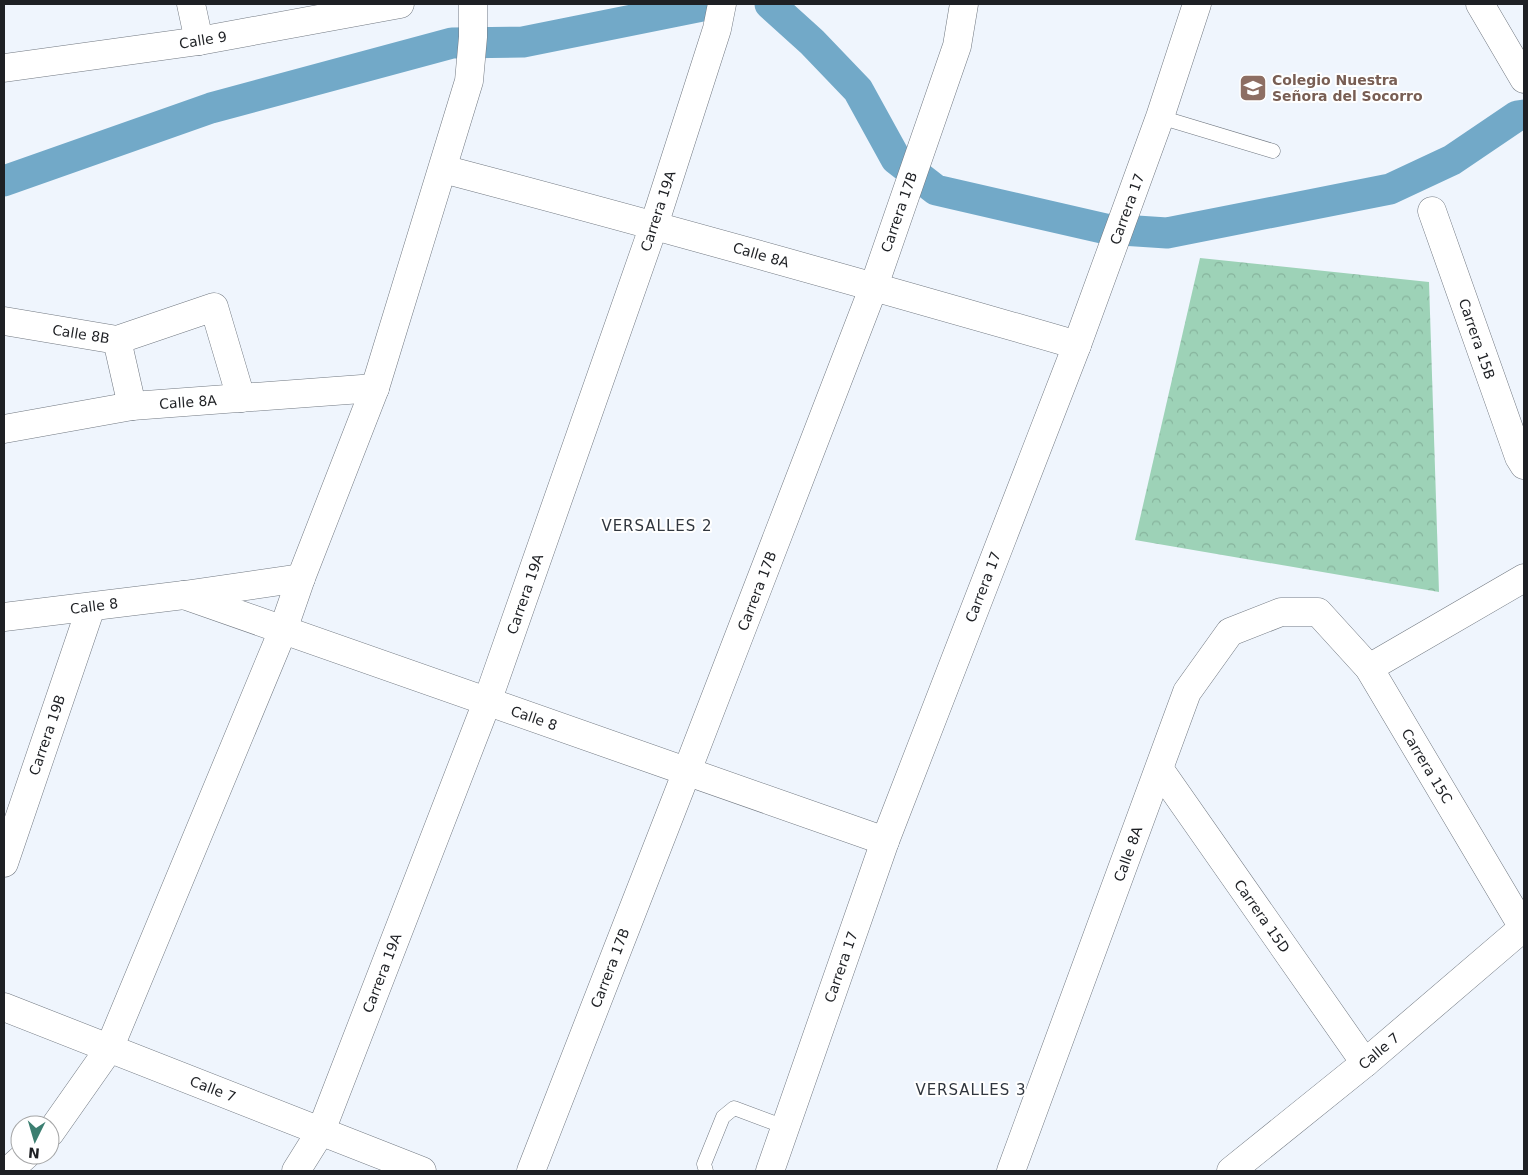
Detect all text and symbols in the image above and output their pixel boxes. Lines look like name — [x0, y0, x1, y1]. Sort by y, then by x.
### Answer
street label: Calle 9 — [178, 28, 228, 52]
place label: Colegio Nuestra Señora del Socorro — [1272, 72, 1423, 104]
school or university icon: Colegio Nuestra Señora del Socorro — [1238, 73, 1268, 103]
street label: Carrera 19A — [637, 168, 679, 253]
street label: Carrera 17B — [878, 170, 920, 254]
street label: Carrera 17 — [1107, 171, 1147, 247]
street label: Calle 8A — [731, 239, 791, 271]
street label: Carrera 15B — [1456, 297, 1498, 381]
street label: Calle 8B — [51, 322, 111, 346]
street label: Calle 8A — [159, 392, 218, 412]
district label: VERSALLES 2 — [601, 517, 713, 535]
street label: Carrera 17B — [734, 549, 780, 633]
street label: Carrera 17 — [962, 549, 1004, 625]
street label: Carrera 19A — [504, 551, 546, 636]
street label: Calle 8 — [69, 595, 119, 617]
street label: Carrera 19B — [26, 693, 68, 777]
street label: Calle 8 — [509, 703, 559, 733]
street label: Carrera 15C — [1398, 726, 1456, 806]
street label: Calle 8A — [1111, 824, 1146, 884]
street label: Carrera 15D — [1231, 876, 1293, 956]
street label: Carrera 17B — [587, 926, 633, 1010]
street label: Carrera 17 — [821, 929, 861, 1005]
street label: Carrera 19A — [359, 930, 405, 1015]
street label: Calle 7 — [1355, 1029, 1403, 1073]
street label: Calle 7 — [188, 1073, 238, 1105]
district label: VERSALLES 3 — [915, 1081, 1027, 1099]
north arrow — [10, 1115, 60, 1165]
text: N — [27, 1144, 40, 1161]

